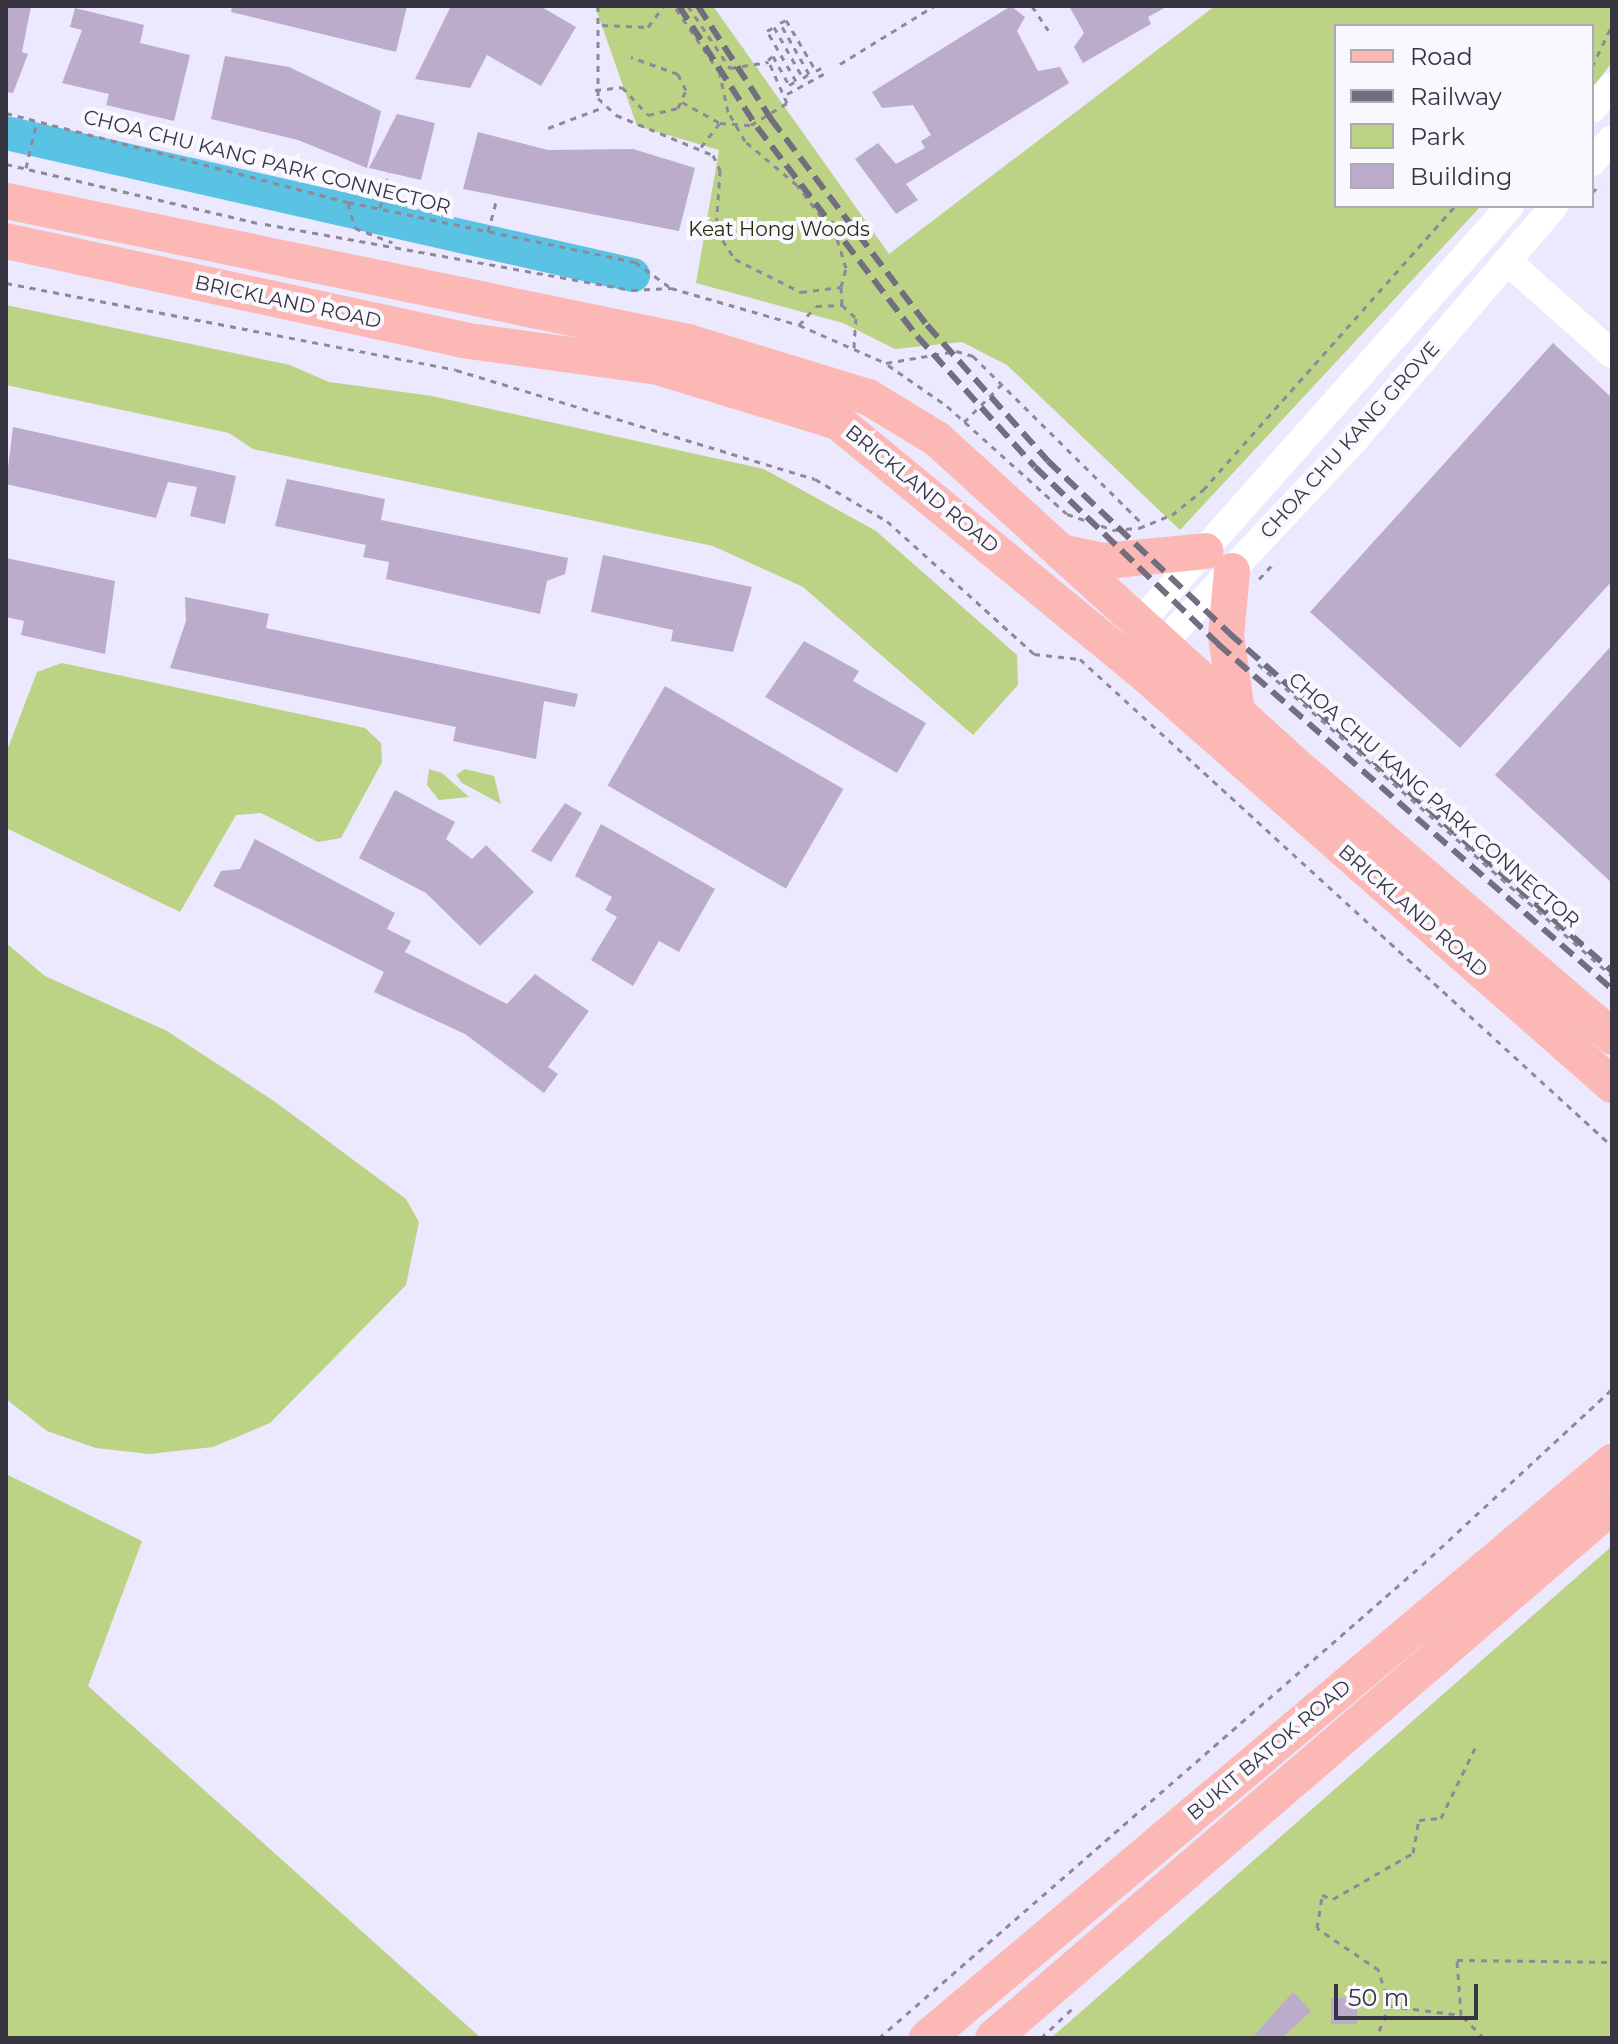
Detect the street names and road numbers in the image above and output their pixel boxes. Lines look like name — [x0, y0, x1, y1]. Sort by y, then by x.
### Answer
street label: CHOA CHU KANG PARK CONNECTOR — [81, 105, 453, 219]
street label: BRICKLAND ROAD — [193, 271, 383, 333]
street label: CHOA CHU KANG GROVE — [1255, 337, 1445, 543]
street label: BRICKLAND ROAD — [841, 420, 1003, 558]
street label: CHOA CHU KANG PARK CONNECTOR — [1284, 667, 1584, 933]
street label: BRICKLAND ROAD — [1333, 840, 1493, 982]
street label: BUKIT BATOK ROAD — [1182, 1675, 1356, 1825]

